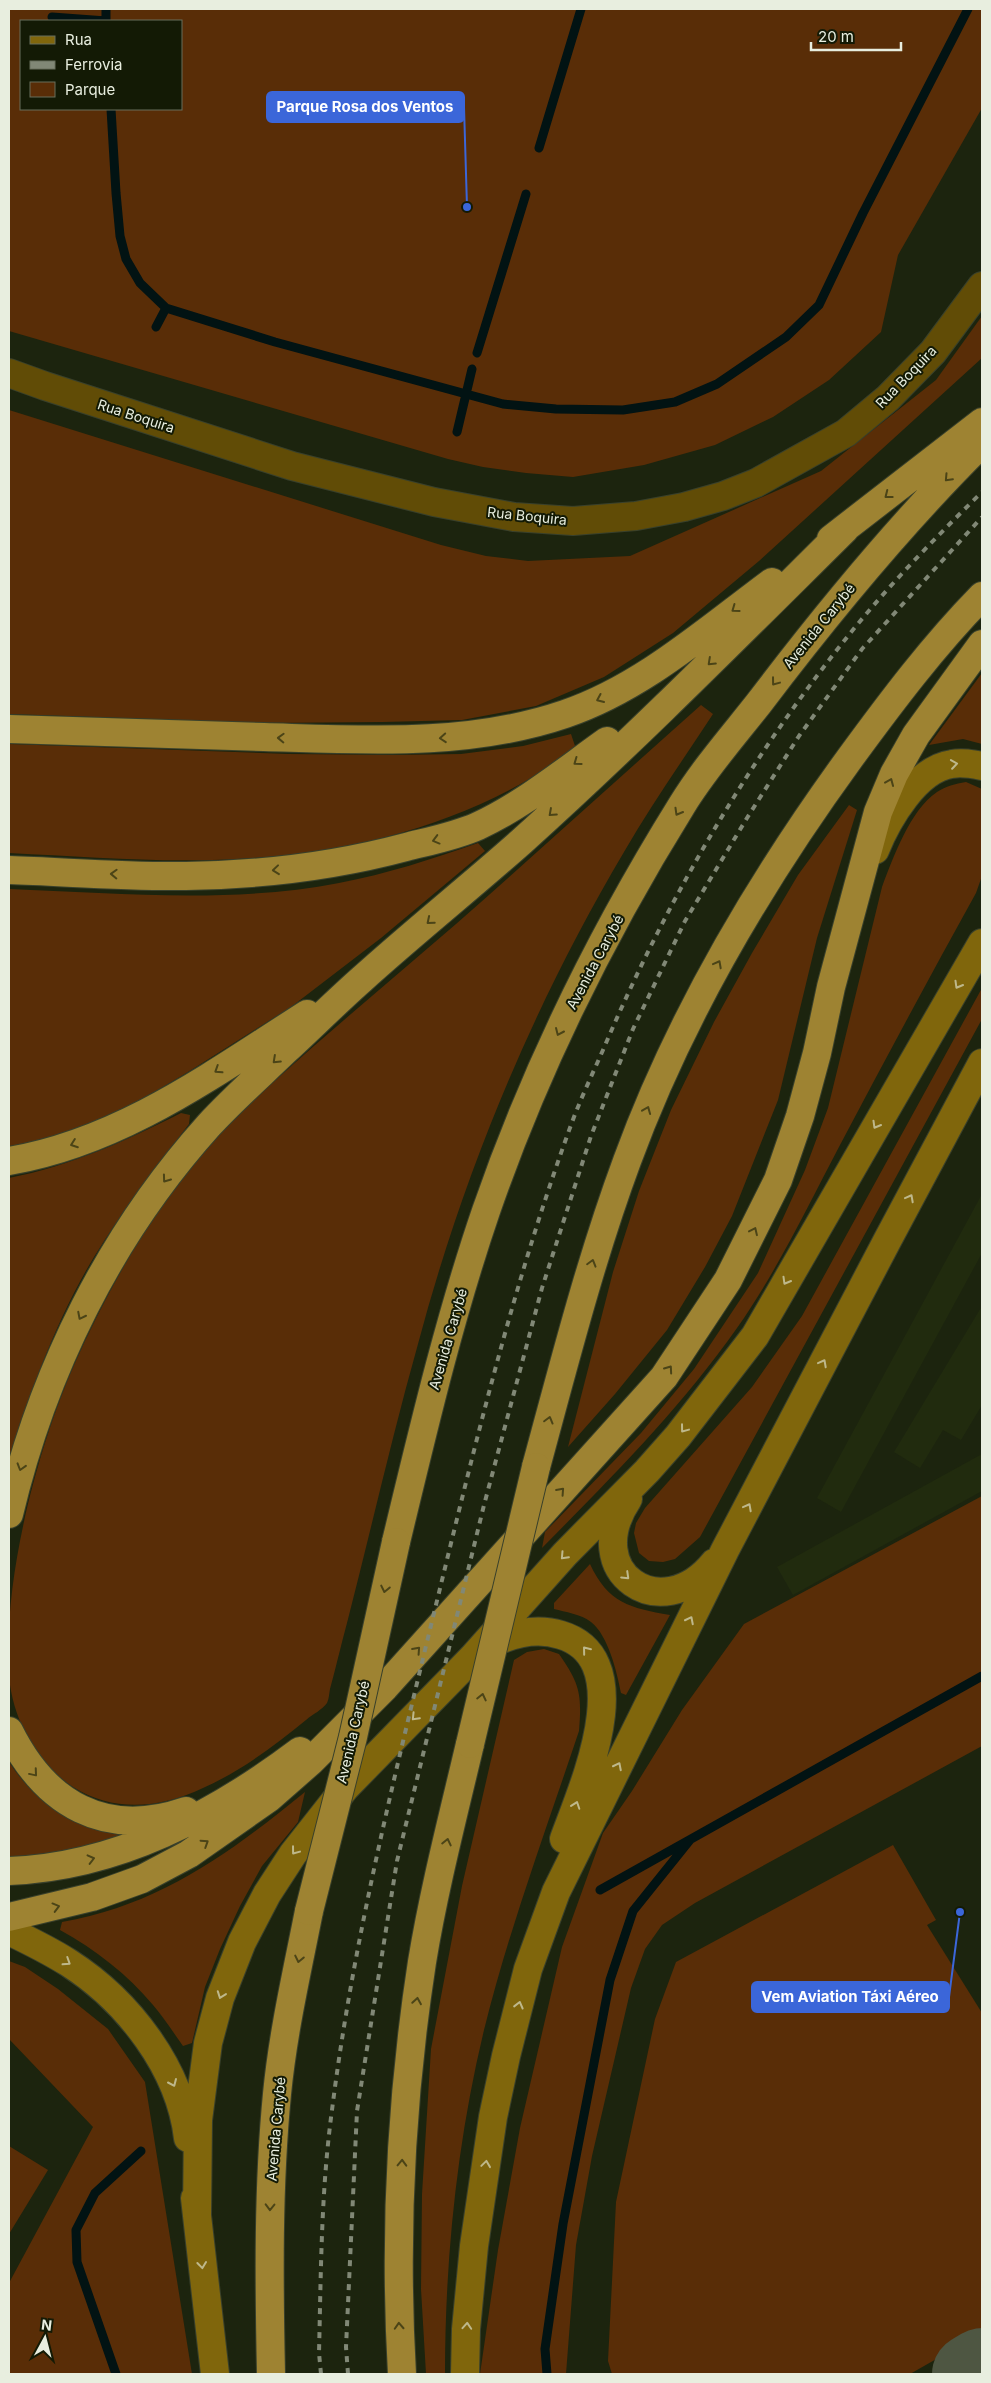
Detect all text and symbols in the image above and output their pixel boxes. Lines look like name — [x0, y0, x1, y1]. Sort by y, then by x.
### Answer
legend — [20, 20, 182, 110]
scale bar — [811, 20, 901, 52]
text: 20 m — [818, 27, 854, 46]
text: Rua — [65, 30, 92, 49]
text: Ferrovia — [65, 55, 122, 74]
text: Parque — [65, 80, 115, 99]
callout: Parque Rosa dos Ventos — [267, 92, 464, 122]
text: Parque Rosa dos Ventos — [277, 97, 453, 116]
street label: Rua Boquira — [872, 342, 940, 411]
street label: Rua Boquira — [95, 395, 177, 436]
one-way arrow — [945, 473, 954, 482]
one-way arrow — [885, 490, 894, 499]
street label: Rua Boquira — [486, 503, 568, 528]
street label: Avenida Carybé — [779, 580, 858, 672]
one-way arrow — [732, 604, 741, 612]
one-way arrow — [707, 656, 716, 665]
one-way arrow — [772, 676, 781, 686]
one-way arrow — [596, 692, 605, 703]
one-way arrow — [276, 732, 284, 743]
one-way arrow — [439, 732, 447, 743]
one-way arrow — [574, 757, 583, 765]
one-way arrow — [951, 759, 959, 770]
one-way arrow — [884, 778, 895, 787]
one-way arrow — [674, 806, 684, 815]
one-way arrow — [548, 808, 557, 817]
one-way arrow — [432, 834, 440, 844]
one-way arrow — [272, 864, 280, 875]
one-way arrow — [110, 868, 118, 879]
street label: Avenida Carybé — [562, 912, 627, 1012]
one-way arrow — [427, 915, 436, 924]
one-way arrow — [712, 960, 722, 969]
one-way arrow — [954, 979, 964, 988]
one-way arrow — [555, 1027, 566, 1036]
one-way arrow — [273, 1054, 282, 1063]
one-way arrow — [215, 1064, 224, 1074]
one-way arrow — [641, 1106, 652, 1115]
one-way arrow — [873, 1120, 883, 1129]
one-way arrow — [70, 1138, 79, 1148]
one-way arrow — [164, 1173, 172, 1182]
one-way arrow — [903, 1194, 913, 1203]
one-way arrow — [748, 1227, 758, 1236]
one-way arrow — [586, 1259, 596, 1267]
one-way arrow — [782, 1276, 792, 1285]
street label: Avenida Carybé — [425, 1286, 470, 1392]
one-way arrow — [76, 1311, 87, 1320]
one-way arrow — [817, 1359, 827, 1368]
one-way arrow — [663, 1365, 672, 1375]
one-way arrow — [543, 1415, 554, 1424]
one-way arrow — [681, 1423, 690, 1433]
one-way arrow — [16, 1462, 26, 1471]
one-way arrow — [556, 1487, 565, 1496]
one-way arrow — [742, 1503, 752, 1512]
one-way arrow — [561, 1550, 570, 1559]
one-way arrow — [621, 1570, 630, 1579]
one-way arrow — [380, 1585, 391, 1594]
one-way arrow — [684, 1616, 694, 1625]
one-way arrow — [411, 1647, 420, 1656]
one-way arrow — [583, 1647, 592, 1656]
street label: Avenida Carybé — [332, 1679, 373, 1785]
one-way arrow — [476, 1692, 487, 1701]
one-way arrow — [412, 1711, 421, 1720]
one-way arrow — [612, 1762, 622, 1771]
one-way arrow — [29, 1767, 38, 1776]
one-way arrow — [570, 1802, 580, 1810]
one-way arrow — [441, 1837, 452, 1846]
one-way arrow — [200, 1840, 209, 1850]
one-way arrow — [293, 1845, 301, 1854]
one-way arrow — [87, 1855, 95, 1865]
one-way arrow — [52, 1902, 61, 1913]
one-way arrow — [295, 1954, 305, 1963]
one-way arrow — [61, 1956, 71, 1965]
callout: Vem Aviation Táxi Aéreo — [752, 1982, 949, 2012]
text: Vem Aviation Táxi Aéreo — [761, 1987, 939, 2006]
one-way arrow — [217, 1990, 227, 1999]
one-way arrow — [411, 1997, 421, 2006]
one-way arrow — [513, 2001, 524, 2010]
street label: Avenida Carybé — [262, 2076, 289, 2182]
one-way arrow — [167, 2078, 178, 2087]
one-way arrow — [397, 2159, 407, 2166]
one-way arrow — [481, 2160, 491, 2169]
one-way arrow — [265, 2203, 275, 2211]
one-way arrow — [196, 2261, 207, 2269]
north arrow — [20, 2313, 70, 2363]
text: N — [40, 2316, 53, 2334]
one-way arrow — [394, 2321, 405, 2329]
one-way arrow — [461, 2321, 472, 2329]

